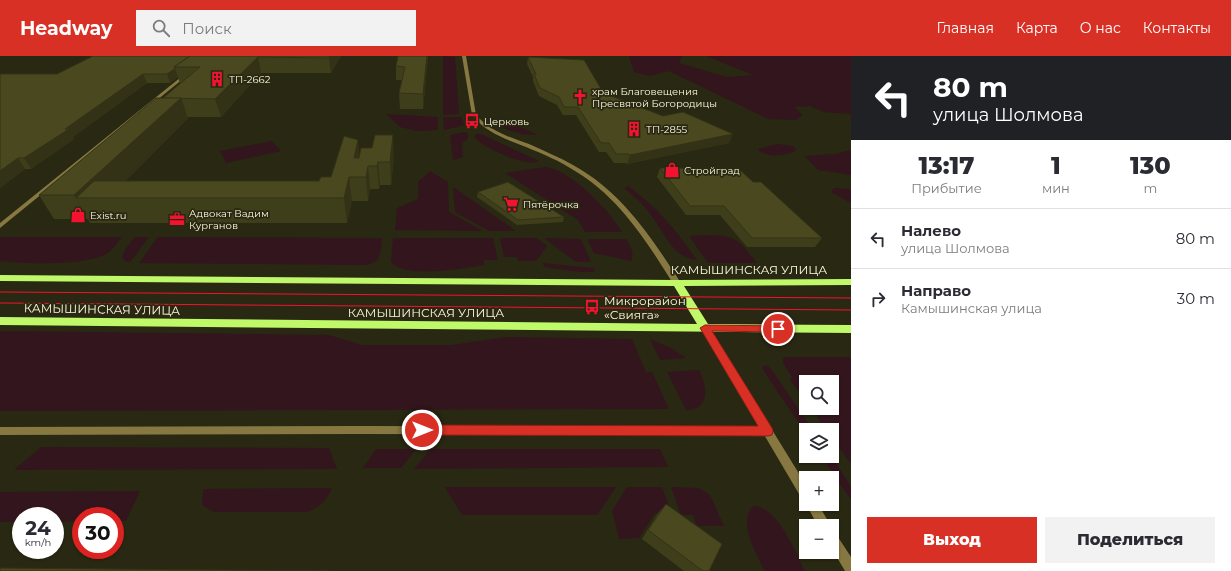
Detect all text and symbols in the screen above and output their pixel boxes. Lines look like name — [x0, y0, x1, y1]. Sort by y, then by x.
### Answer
search box — [136, 10, 416, 46]
text: Headway — [20, 17, 112, 40]
icon: search — [150, 17, 172, 39]
text: Поиск — [182, 19, 232, 38]
text: Главная — [936, 19, 994, 37]
text: Карта — [1016, 19, 1058, 37]
text: О нас — [1080, 19, 1121, 37]
text: Контакты — [1143, 19, 1211, 37]
building icon: ТП-2662 — [208, 70, 226, 88]
text: 80 m — [933, 70, 1008, 104]
icon: left — [867, 72, 919, 124]
place label: ТП-2662 — [229, 73, 271, 86]
place label: храм Благовещения Пресвятой Богородицы — [592, 85, 717, 110]
church icon: храм Благовещения Пресвятой Богородицы — [571, 88, 589, 106]
text: улица Шолмова — [933, 104, 1083, 126]
bus stop icon: Церковь — [463, 112, 481, 130]
place label: Церковь — [484, 115, 529, 128]
building icon: ТП-2855 — [625, 120, 643, 138]
place label: ТП-2855 — [646, 123, 687, 136]
text: 13:17 — [919, 151, 974, 180]
text: 1 — [1051, 151, 1061, 180]
text: 130 — [1130, 151, 1171, 180]
shop icon: Стройград — [663, 161, 681, 179]
place label: Стройград — [684, 164, 740, 177]
text: Прибытие — [911, 180, 982, 196]
text: мин — [1042, 180, 1070, 196]
text: m — [1144, 180, 1157, 196]
supermarket icon: Пятёрочка — [502, 195, 520, 213]
place label: Пятёрочка — [523, 198, 579, 211]
shop icon: Exist.ru — [69, 206, 87, 224]
place label: Адвокат Вадим Курганов — [189, 207, 269, 232]
place label: Exist.ru — [90, 209, 126, 222]
office icon: Адвокат Вадим Курганов — [168, 210, 186, 228]
text: Налево — [901, 221, 961, 240]
icon: left — [867, 228, 889, 250]
text: 80 m — [1176, 229, 1215, 248]
text: улица Шолмова — [901, 240, 1010, 256]
street label: КАМЫШИНСКАЯ УЛИЦА — [671, 262, 827, 277]
text: Направо — [901, 281, 971, 300]
icon: right — [867, 288, 889, 310]
text: 30 m — [1177, 289, 1215, 308]
place label: Микрорайон «Свияга» — [604, 293, 686, 322]
bus stop icon: Микрорайон «Свияга» — [583, 298, 601, 316]
street label: КАМЫШИНСКАЯ УЛИЦА — [24, 300, 180, 318]
text: Камышинская улица — [901, 300, 1042, 316]
street label: КАМЫШИНСКАЯ УЛИЦА — [348, 305, 504, 320]
pin — [761, 312, 795, 346]
icon: arrive — [767, 318, 789, 340]
map controls — [799, 375, 839, 559]
button: search — [799, 375, 839, 415]
position arrow — [401, 409, 443, 451]
button: layers — [799, 423, 839, 463]
button: + — [799, 471, 839, 511]
speed limit sign: 30 — [72, 507, 124, 559]
text: 24 — [25, 516, 51, 540]
button: Выход — [867, 517, 1037, 563]
button: Поделиться — [1045, 517, 1215, 563]
button: − — [799, 519, 839, 559]
text: km/h — [25, 536, 51, 549]

